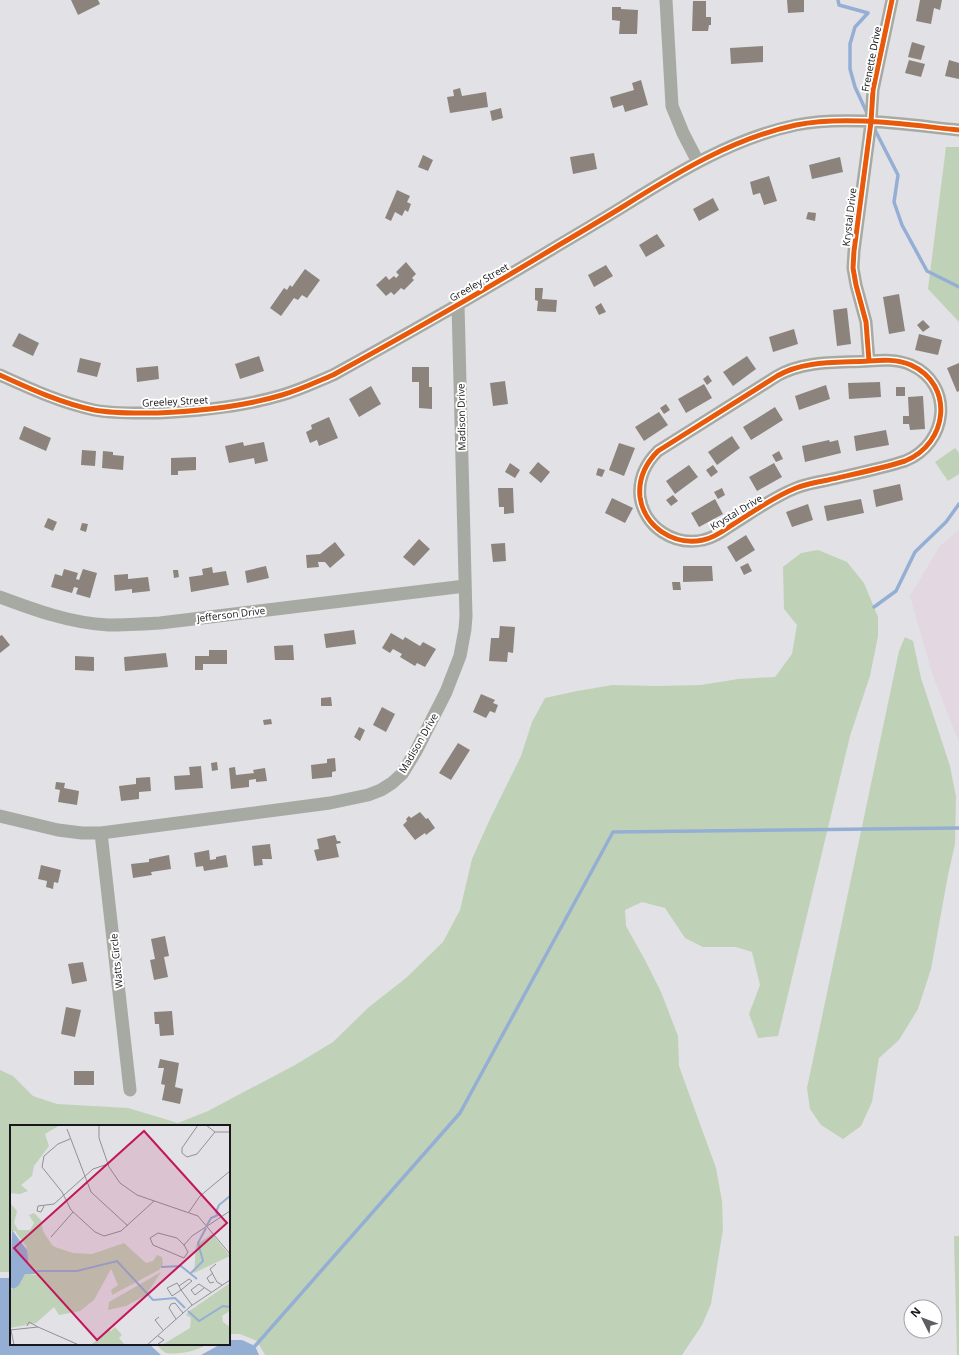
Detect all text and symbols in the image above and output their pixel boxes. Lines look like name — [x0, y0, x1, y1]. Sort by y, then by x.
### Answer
street label: Frenette Drive — [858, 25, 884, 93]
street label: Krystal Drive — [838, 187, 860, 247]
street label: Greeley Street — [447, 259, 512, 305]
street label: Madison Drive — [453, 383, 469, 451]
street label: Greeley Street — [142, 392, 209, 410]
street label: Krystal Drive — [707, 491, 765, 533]
street label: Jefferson Drive — [195, 603, 266, 625]
street label: Madison Drive — [395, 710, 441, 776]
street label: Watts Circle — [106, 932, 126, 989]
inset map — [10, 1125, 230, 1345]
north arrow — [903, 1299, 943, 1339]
text: N — [907, 1304, 924, 1320]

